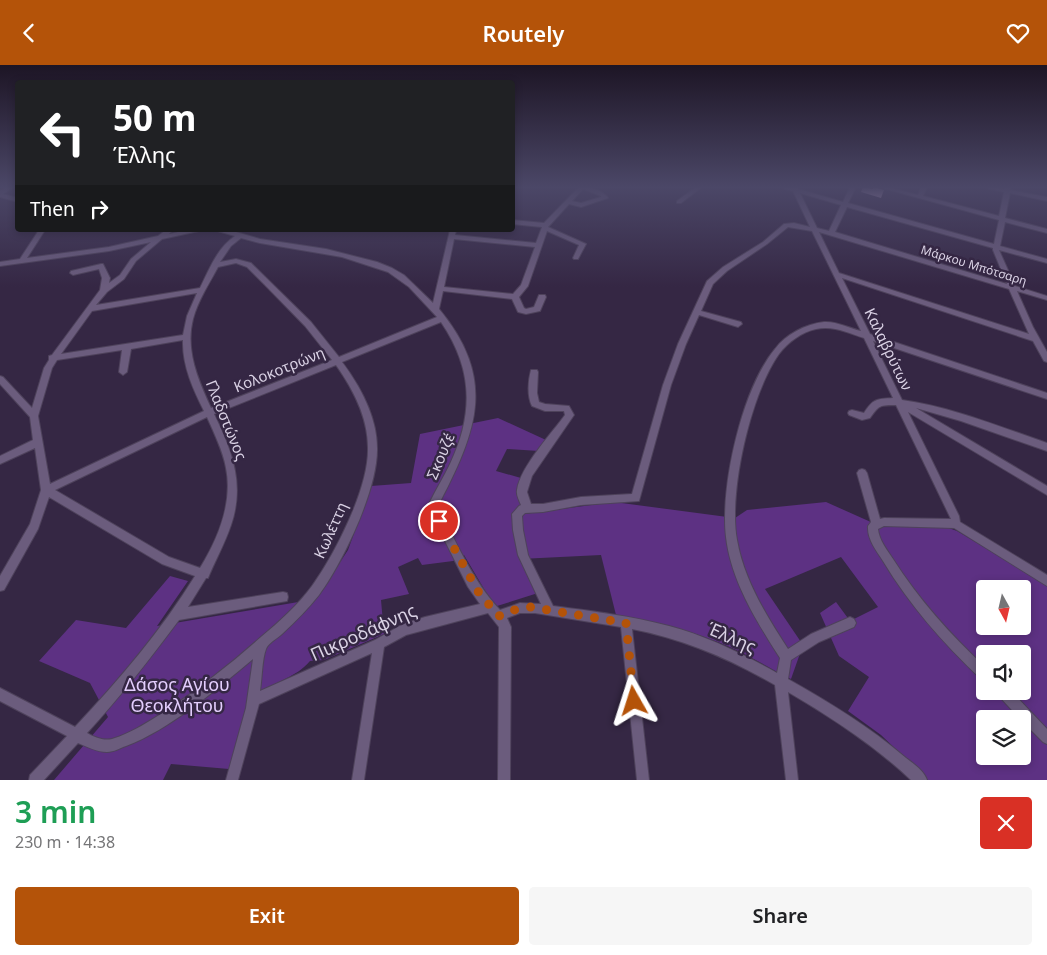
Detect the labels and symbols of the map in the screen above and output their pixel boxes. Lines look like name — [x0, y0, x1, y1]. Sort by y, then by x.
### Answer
street label: Μάρκου Μπότσαρη — [919, 241, 1029, 289]
street label: Καλαβρύτων — [860, 305, 918, 394]
street label: Κολοκοτρώνη — [230, 342, 328, 396]
street label: Γλαδστώνος — [202, 377, 252, 463]
street label: Σκουζέ — [421, 430, 459, 482]
street label: Κωλέττη — [309, 499, 351, 561]
pin — [418, 500, 460, 542]
north arrow — [976, 580, 1031, 635]
street label: Πικροδάφνης — [306, 598, 420, 666]
street label: Έλλης — [704, 616, 761, 659]
park label: Δάσος Αγίου Θεοκλήτου — [124, 672, 230, 717]
position arrow — [607, 674, 659, 726]

